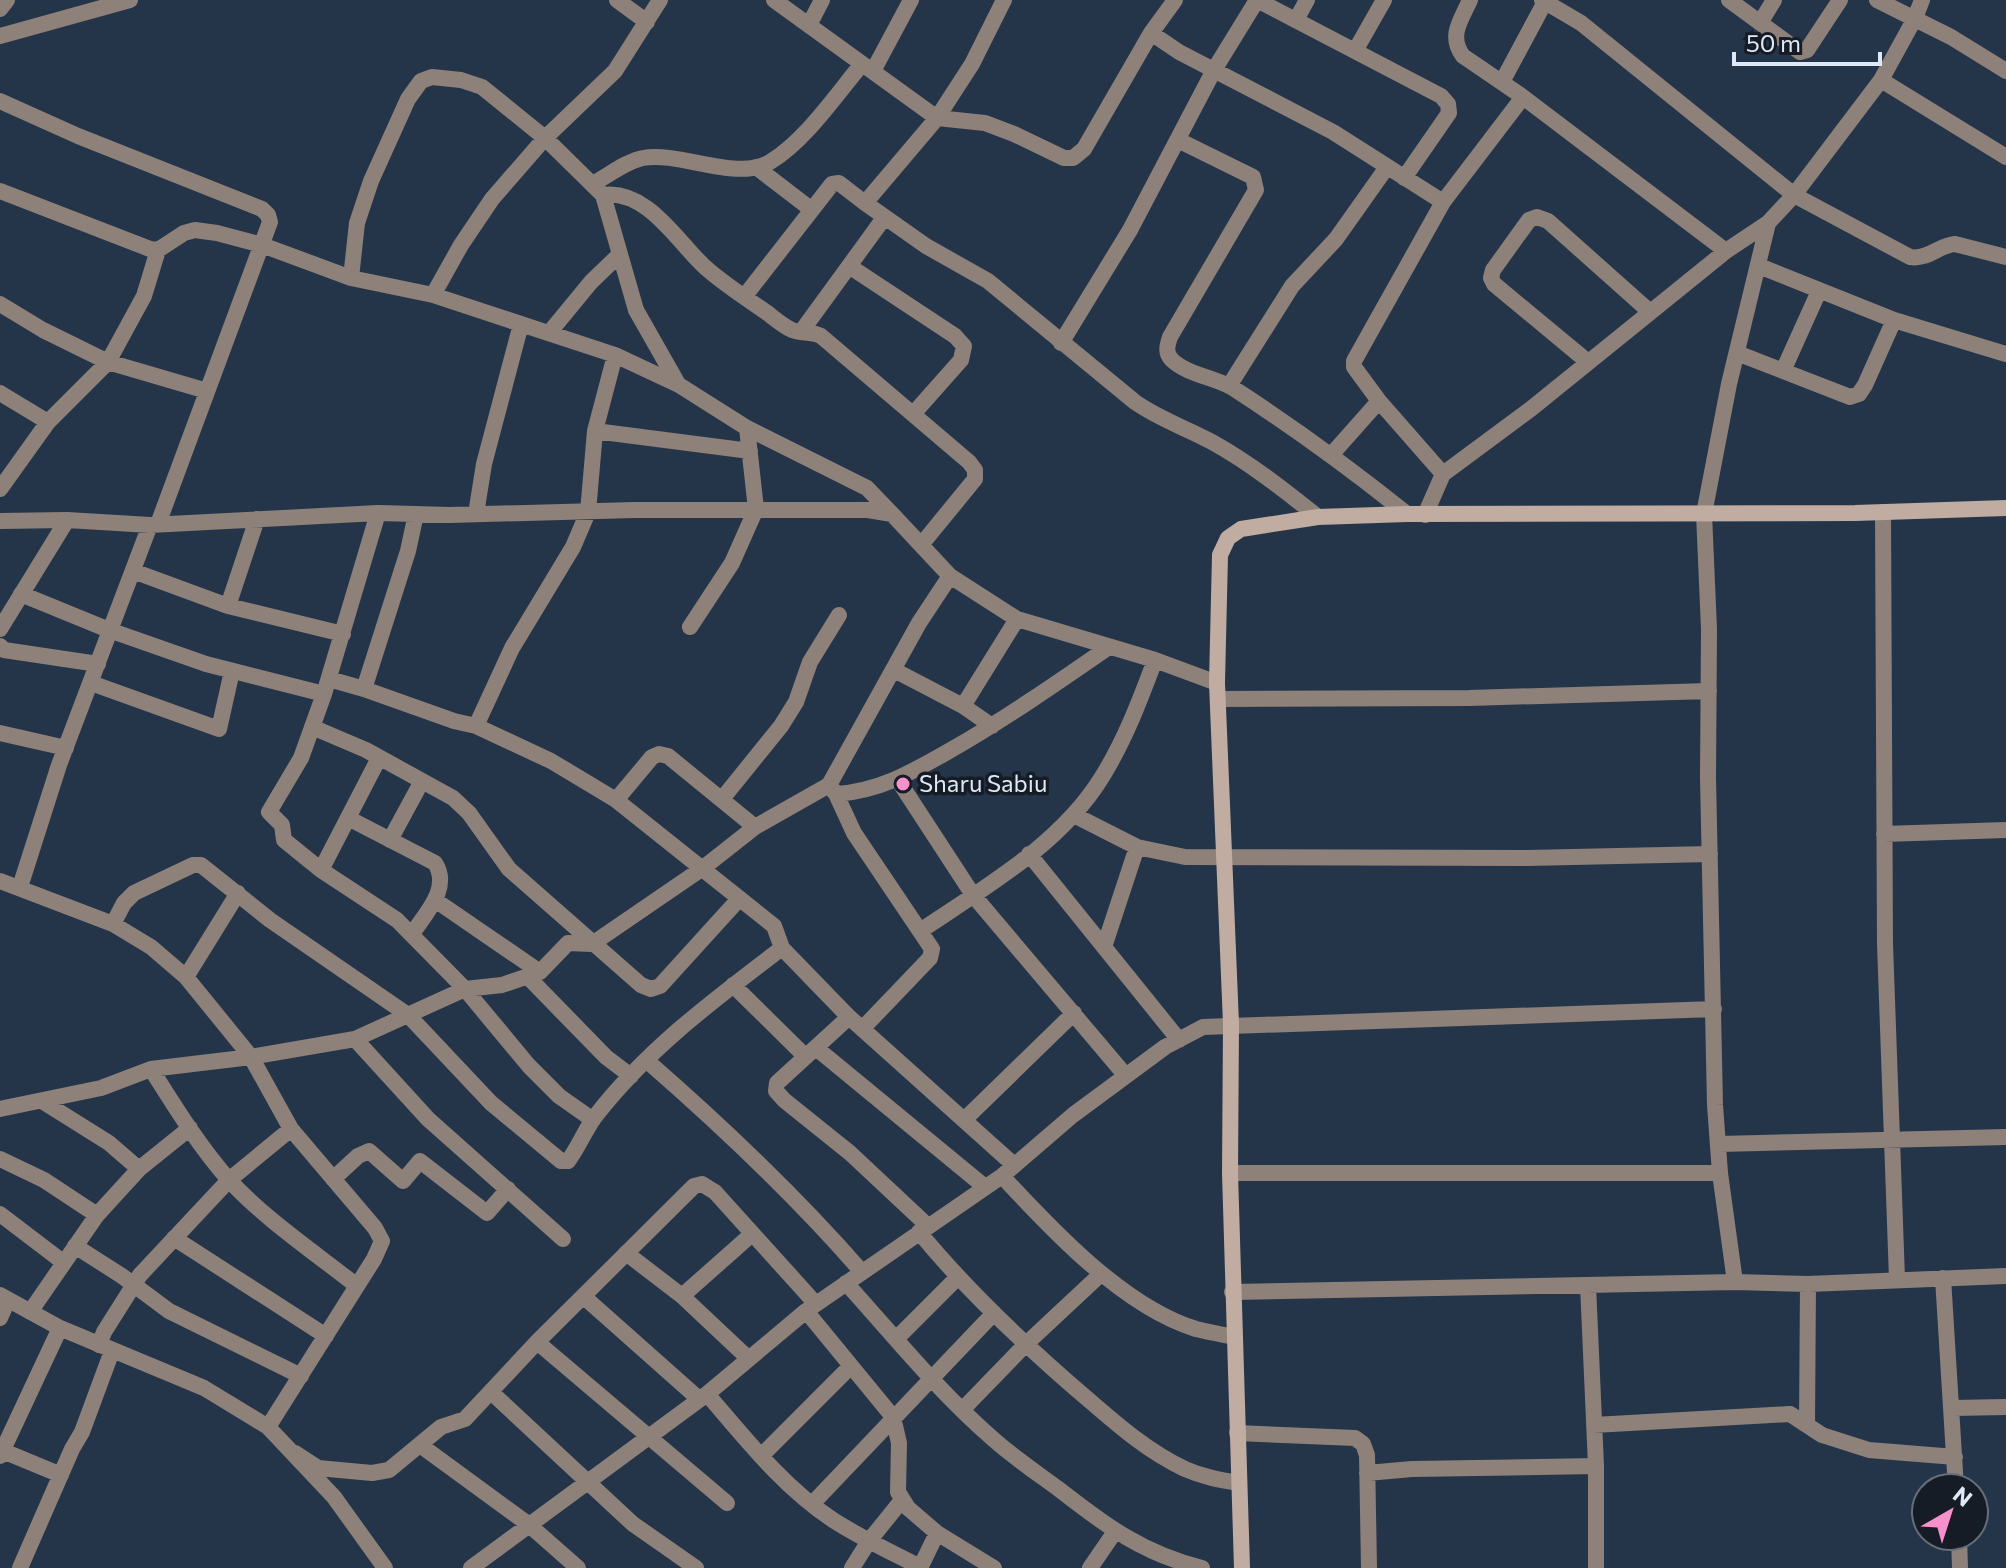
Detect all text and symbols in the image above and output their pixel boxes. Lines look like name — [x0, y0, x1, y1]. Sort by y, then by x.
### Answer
scale bar — [1734, 16, 1880, 66]
text: 50 m — [1746, 28, 1801, 57]
place label: Sharu Sabiu — [919, 768, 1047, 797]
marker: Sharu Sabiu — [894, 775, 912, 793]
north arrow — [1910, 1472, 1990, 1552]
text: N — [1948, 1480, 1978, 1512]

